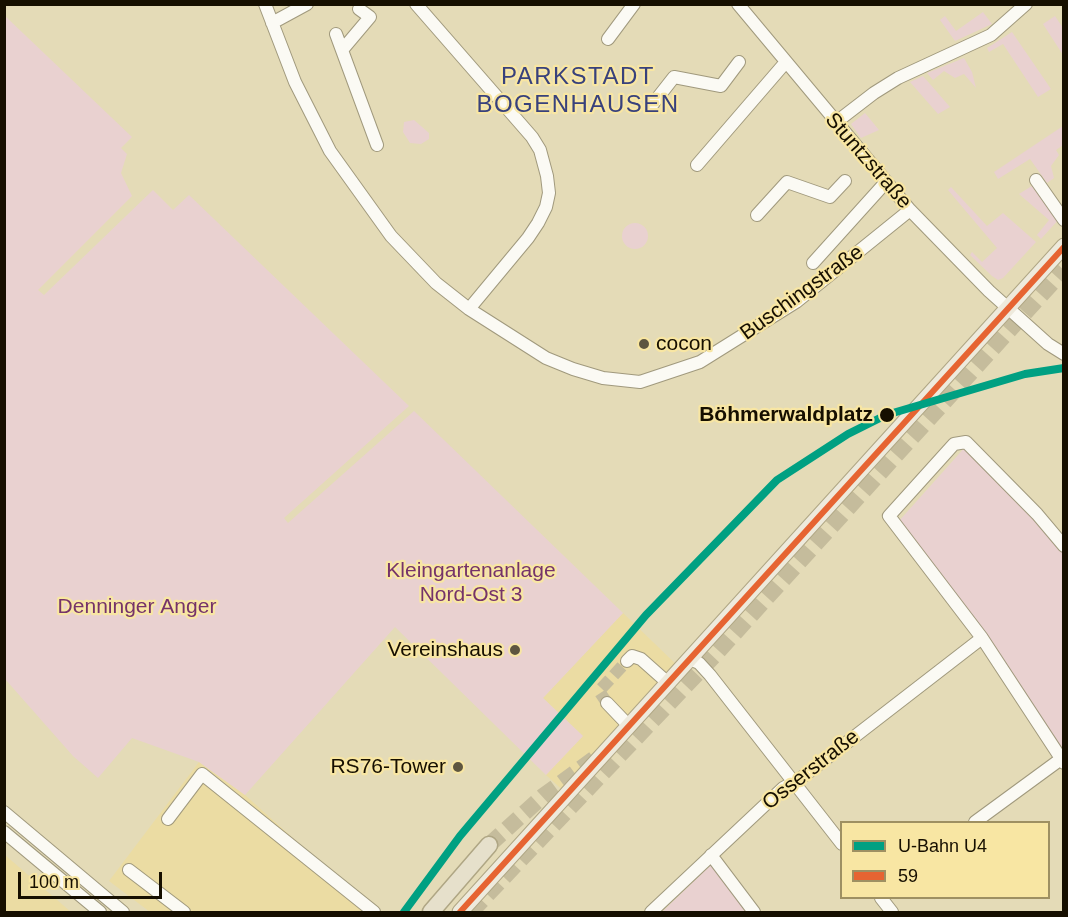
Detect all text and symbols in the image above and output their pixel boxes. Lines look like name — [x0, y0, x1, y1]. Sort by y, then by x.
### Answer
district label: PARKSTADT BOGENHAUSEN — [476, 63, 680, 119]
street label: Stuntzstraße — [819, 108, 917, 214]
street label: Buschingstraße — [736, 240, 868, 346]
place label: cocon — [656, 331, 712, 357]
marker: cocon — [637, 337, 651, 351]
place label: Böhmerwaldplatz — [699, 402, 873, 428]
marker: Böhmerwaldplatz — [878, 406, 896, 424]
park label: Kleingartenanlage Nord-Ost 3 — [386, 558, 556, 608]
park label: Denninger Anger — [58, 594, 216, 620]
place label: Vereinshaus — [387, 637, 503, 663]
marker: Vereinshaus — [508, 643, 522, 657]
street label: Osserstraße — [758, 725, 864, 815]
place label: RS76-Tower — [330, 754, 446, 780]
marker: RS76-Tower — [451, 760, 465, 774]
legend — [840, 821, 1050, 899]
text: U-Bahn U4 — [898, 836, 987, 856]
scale bar — [21, 860, 165, 898]
text: 59 — [898, 866, 918, 886]
text: 100 m — [29, 872, 79, 892]

